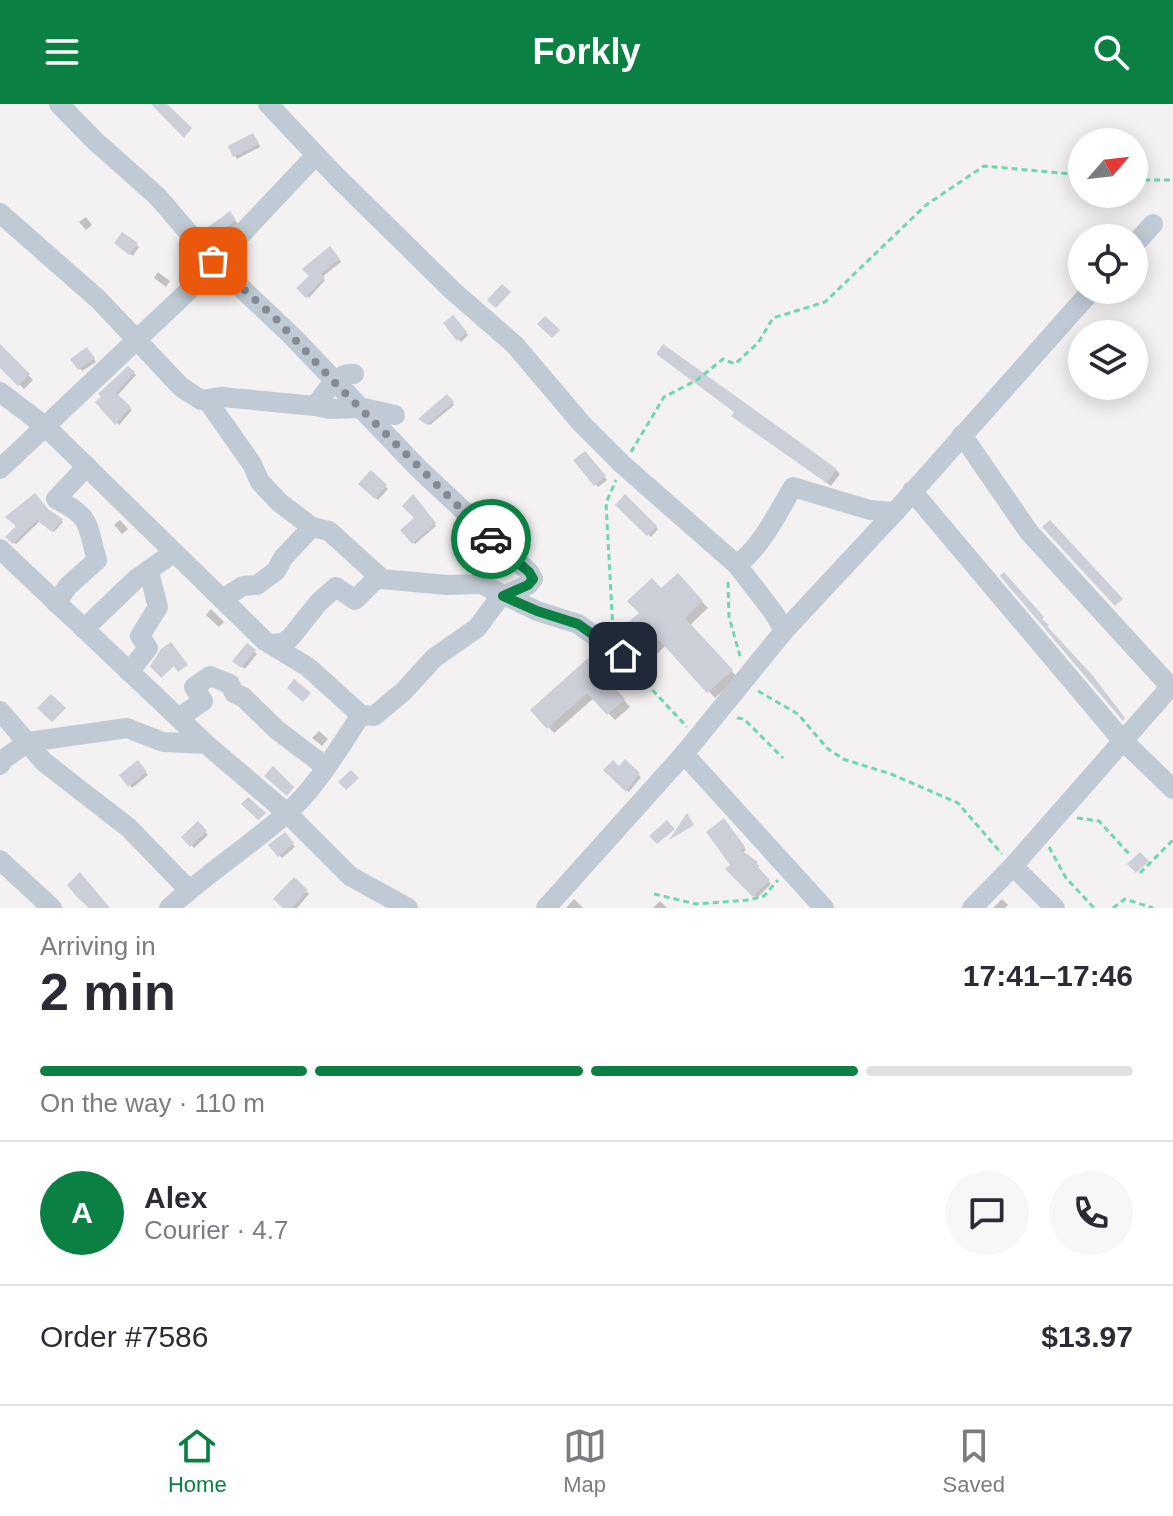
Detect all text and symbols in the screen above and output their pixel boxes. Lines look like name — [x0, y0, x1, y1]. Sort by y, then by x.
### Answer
icon: menu — [40, 30, 84, 74]
icon: search — [1089, 30, 1133, 74]
text: Forkly — [532, 31, 641, 72]
north arrow — [1068, 128, 1148, 208]
map controls — [1068, 128, 1148, 400]
button: locate — [1068, 224, 1148, 304]
pin — [179, 227, 247, 295]
icon: bag — [191, 239, 235, 283]
button: layers — [1068, 320, 1148, 400]
courier — [451, 499, 531, 579]
icon: car — [469, 517, 513, 561]
pin — [589, 622, 657, 690]
icon: home — [601, 634, 645, 678]
text: Arriving in — [40, 931, 156, 961]
text: 17:41–17:46 — [963, 959, 1133, 992]
text: 2 min — [40, 963, 176, 1021]
text: On the way · 110 m — [40, 1088, 265, 1118]
button: chat — [945, 1171, 1029, 1255]
button: phone — [1049, 1171, 1133, 1255]
text: Alex — [144, 1181, 207, 1214]
text: A — [71, 1196, 93, 1229]
text: Courier · 4.7 — [144, 1215, 289, 1245]
text: Order #7586 — [40, 1320, 208, 1353]
text: $13.97 — [1041, 1320, 1133, 1353]
tab: Home — [168, 1424, 227, 1498]
tab: Map — [563, 1424, 607, 1498]
tab: Saved — [943, 1424, 1005, 1498]

